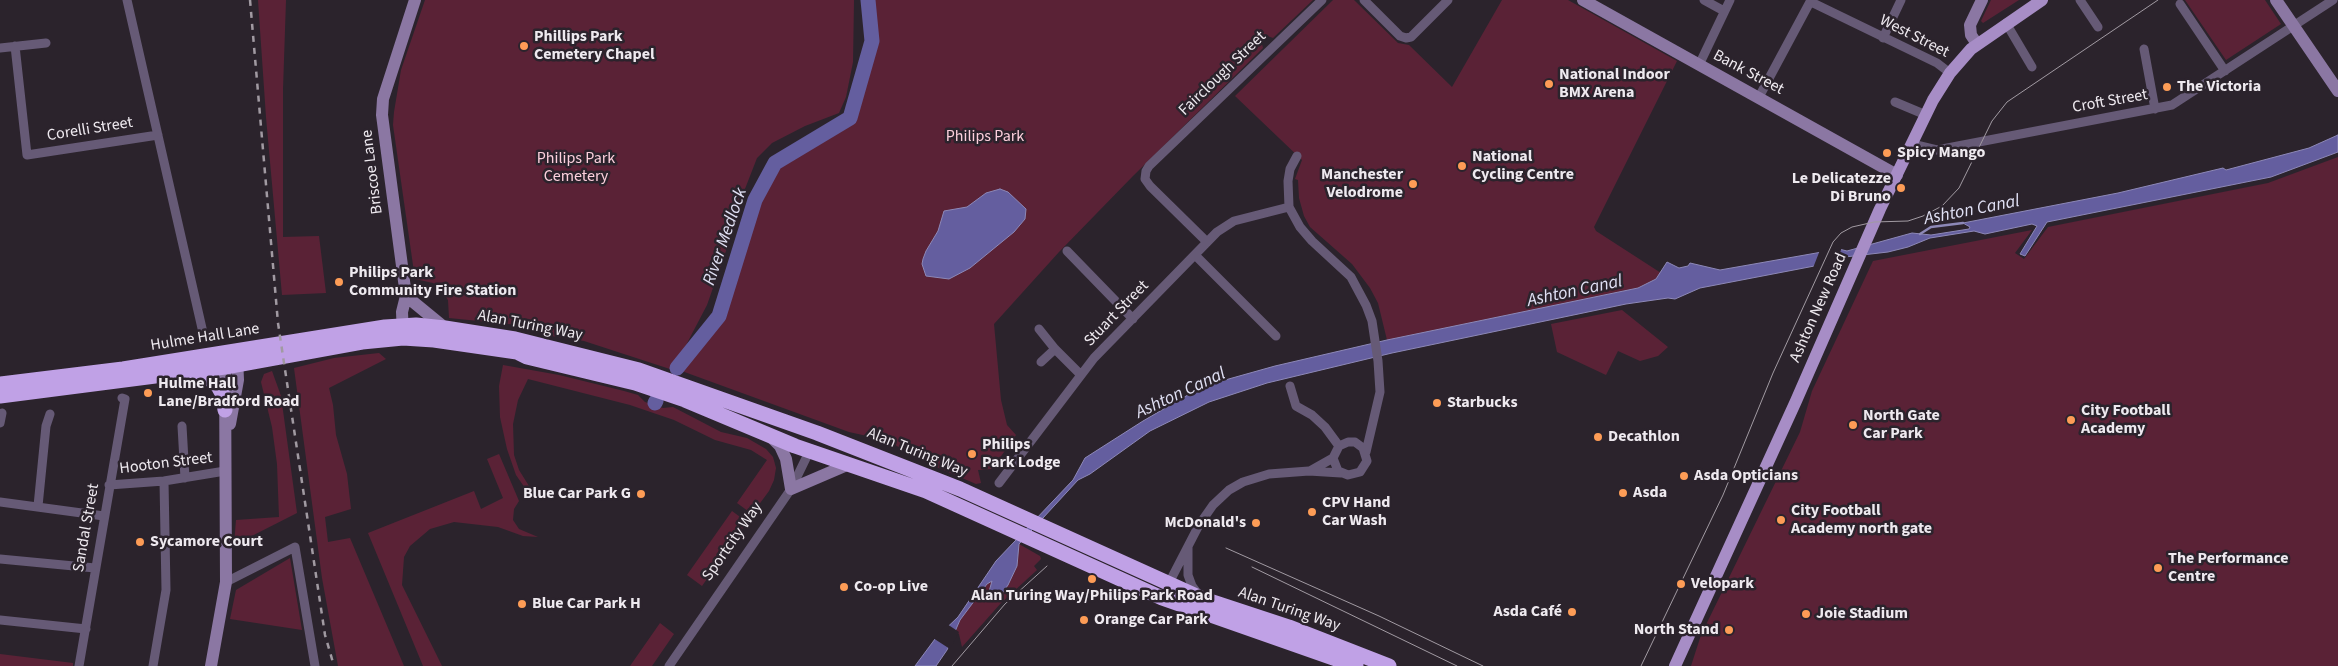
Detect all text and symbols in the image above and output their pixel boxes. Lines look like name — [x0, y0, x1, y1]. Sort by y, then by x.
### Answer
street label: West Street — [1876, 11, 1952, 63]
place label: Phillips Park Cemetery Chapel — [534, 27, 654, 65]
street label: Fairclough Street — [1175, 28, 1271, 120]
marker: Phillips Park Cemetery Chapel — [518, 40, 530, 52]
street label: Bank Street — [1709, 46, 1787, 100]
place label: National Indoor BMX Arena — [1559, 65, 1670, 103]
place label: The Victoria — [2177, 77, 2261, 97]
marker: National Indoor BMX Arena — [1543, 78, 1555, 90]
marker: The Victoria — [2161, 81, 2173, 93]
street label: Croft Street — [2071, 86, 2149, 118]
street label: Corelli Street — [46, 114, 134, 146]
park label: Philips Park — [946, 127, 1024, 147]
street label: Briscoe Lane — [358, 129, 388, 215]
place label: Spicy Mango — [1897, 143, 1985, 163]
place label: National Cycling Centre — [1472, 147, 1574, 185]
marker: Spicy Mango — [1881, 147, 1893, 159]
park label: Philips Park Cemetery — [537, 149, 615, 187]
marker: National Cycling Centre — [1456, 160, 1468, 172]
place label: Manchester Velodrome — [1321, 165, 1403, 203]
place label: Le Delicatezze Di Bruno — [1792, 169, 1891, 207]
marker: Manchester Velodrome — [1407, 178, 1419, 190]
marker: Le Delicatezze Di Bruno — [1895, 182, 1907, 194]
water label: River Medlock — [699, 185, 753, 289]
water label: Ashton Canal — [1922, 191, 2022, 231]
street label: Ashton New Road — [1786, 250, 1852, 366]
place label: Philips Park Community Fire Station — [349, 263, 516, 301]
water label: Ashton Canal — [1525, 271, 1625, 313]
marker: Philips Park Community Fire Station — [333, 276, 345, 288]
street label: Stuart Street — [1081, 277, 1153, 351]
street label: Alan Turing Way — [476, 306, 584, 346]
street label: Hulme Hall Lane — [149, 320, 261, 356]
water label: Ashton Canal — [1133, 364, 1229, 424]
place label: Hulme Hall Lane/Bradford Road — [158, 374, 299, 412]
marker: Hulme Hall Lane/Bradford Road — [142, 387, 154, 399]
place label: Starbucks — [1447, 393, 1518, 413]
marker: Starbucks — [1431, 397, 1443, 409]
place label: City Football Academy — [2081, 401, 2171, 439]
place label: North Gate Car Park — [1863, 406, 1940, 444]
marker: City Football Academy — [2065, 414, 2077, 426]
marker: North Gate Car Park — [1847, 419, 1859, 431]
street label: Alan Turing Way — [864, 424, 970, 482]
place label: Decathlon — [1608, 427, 1680, 447]
marker: Decathlon — [1592, 431, 1604, 443]
place label: Philips Park Lodge — [982, 435, 1060, 473]
marker: Philips Park Lodge — [966, 448, 978, 460]
street label: Hooton Street — [118, 449, 214, 479]
place label: Asda Opticians — [1694, 466, 1798, 486]
marker: Asda Opticians — [1678, 470, 1690, 482]
street label: Sandal Street — [70, 482, 104, 574]
place label: Asda — [1633, 483, 1667, 503]
place label: Blue Car Park G — [523, 484, 631, 504]
marker: Asda — [1617, 487, 1629, 499]
marker: Blue Car Park G — [635, 488, 647, 500]
place label: CPV Hand Car Wash — [1322, 493, 1390, 531]
street label: Sportcity Way — [699, 499, 767, 585]
place label: City Football Academy north gate — [1791, 501, 1932, 539]
marker: CPV Hand Car Wash — [1306, 506, 1318, 518]
place label: McDonald's — [1164, 513, 1246, 533]
marker: City Football Academy north gate — [1775, 514, 1787, 526]
marker: McDonald's — [1250, 517, 1262, 529]
place label: Sycamore Court — [150, 532, 263, 552]
marker: Sycamore Court — [134, 536, 146, 548]
place label: The Performance Centre — [2168, 549, 2289, 587]
marker: The Performance Centre — [2152, 562, 2164, 574]
marker: Alan Turing Way/Philips Park Road — [1086, 573, 1098, 585]
place label: Velopark — [1691, 574, 1754, 594]
place label: Co-op Live — [854, 577, 928, 597]
marker: Velopark — [1675, 578, 1687, 590]
marker: Co-op Live — [838, 581, 850, 593]
street label: Alan Turing Way — [1235, 584, 1343, 636]
place label: Alan Turing Way/Philips Park Road — [971, 586, 1213, 606]
place label: Blue Car Park H — [532, 594, 641, 614]
marker: Blue Car Park H — [516, 598, 528, 610]
place label: Asda Café — [1493, 602, 1562, 622]
place label: Joie Stadium — [1816, 604, 1908, 624]
marker: Asda Café — [1566, 606, 1578, 618]
marker: Joie Stadium — [1800, 608, 1812, 620]
place label: Orange Car Park — [1094, 610, 1208, 630]
marker: Orange Car Park — [1078, 614, 1090, 626]
place label: North Stand — [1634, 620, 1719, 640]
marker: North Stand — [1723, 624, 1735, 636]

